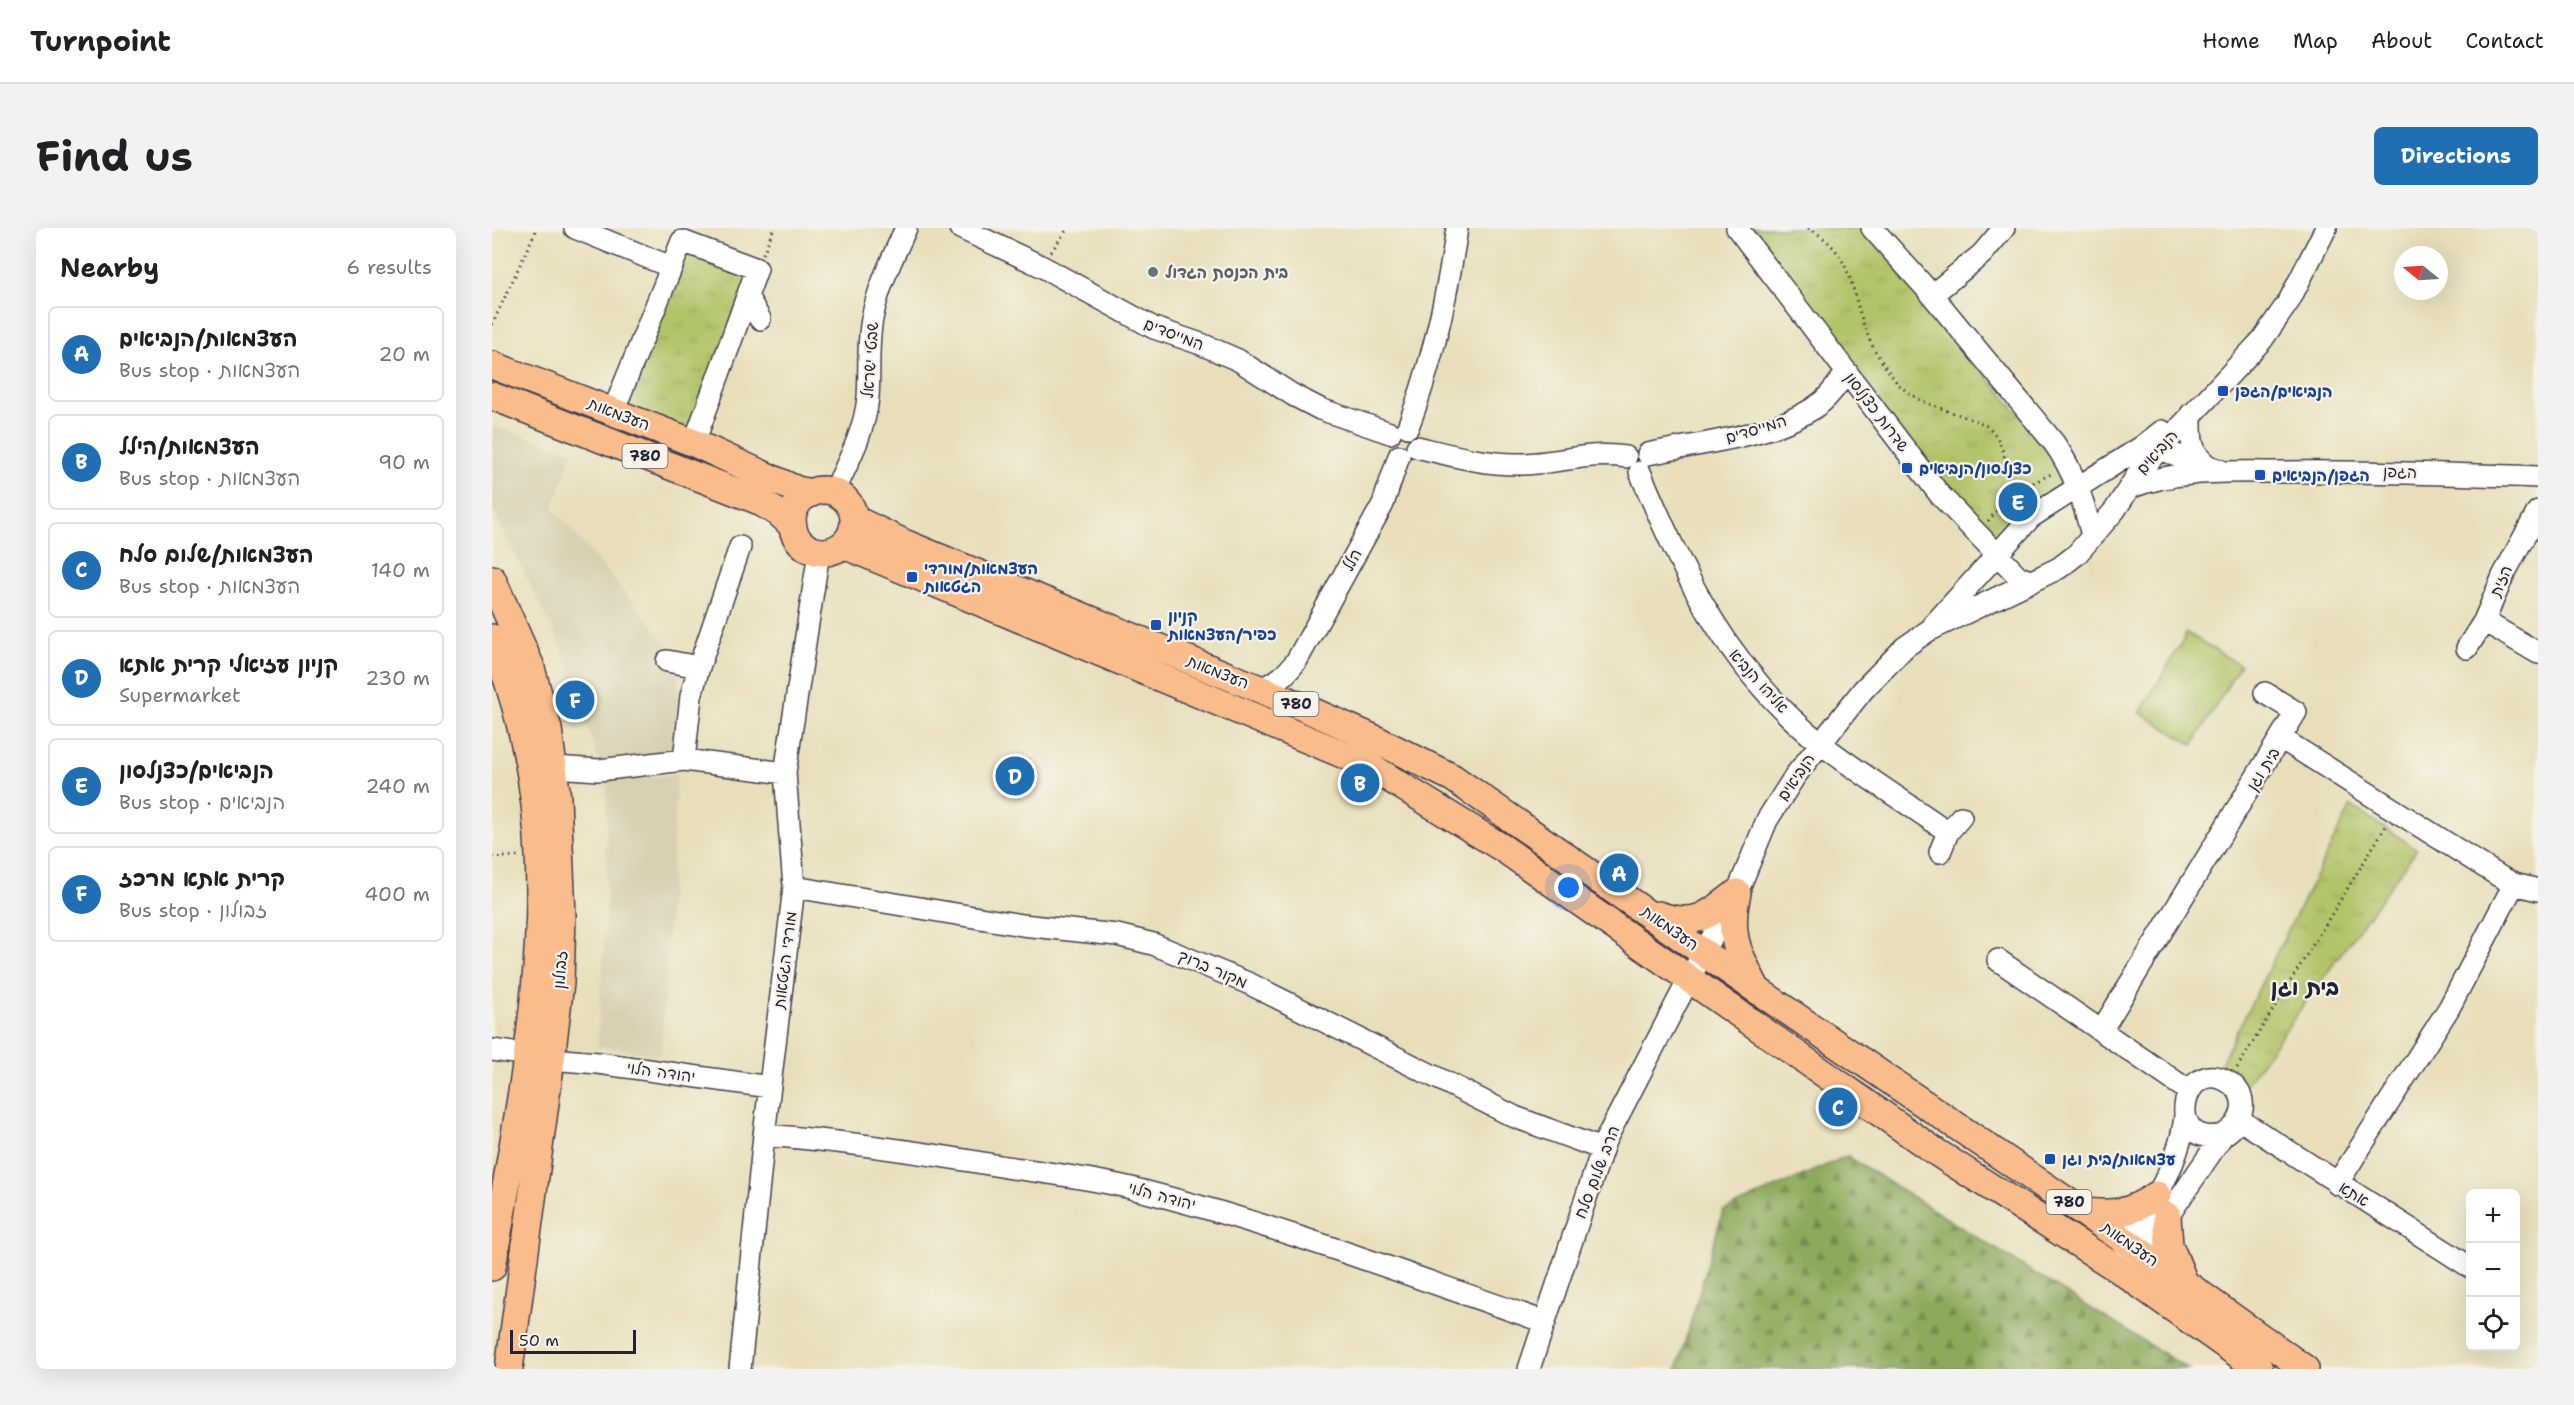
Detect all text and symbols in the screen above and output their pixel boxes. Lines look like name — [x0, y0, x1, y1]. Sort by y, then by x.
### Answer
text: Turnpoint — [30, 22, 171, 60]
text: Home — [2202, 27, 2260, 55]
text: Map — [2293, 27, 2338, 55]
text: About — [2371, 27, 2432, 55]
text: Contact — [2465, 27, 2544, 55]
button: Directions — [2374, 127, 2538, 185]
text: Find us — [36, 128, 193, 184]
north arrow — [2394, 246, 2448, 300]
text: Nearby — [60, 250, 159, 285]
text: 6 results — [346, 254, 432, 280]
place label: בית הכנסת הגדול — [1165, 262, 1288, 283]
marker: בית הכנסת הגדול — [1146, 265, 1160, 279]
street label: המייסדים — [1141, 313, 1207, 355]
street label: שבטי ישראל — [857, 321, 883, 399]
text: העצמאות/הנביאים — [119, 324, 297, 353]
text: A — [74, 341, 89, 367]
text: 20 m — [379, 341, 430, 367]
text: Bus stop · העצמאות — [119, 357, 300, 383]
street label: שדרות כצנלסון — [1840, 368, 1914, 456]
place label: הנביאים/הגפן — [2235, 381, 2333, 402]
marker: הנביאים/הגפן — [2216, 384, 2230, 398]
street label: העצמאות — [584, 392, 653, 435]
street label: המייסדים — [1723, 410, 1789, 448]
street label: הנביאים — [2132, 425, 2182, 479]
text: העצמאות/הילל — [119, 432, 260, 461]
road number: 780 — [622, 444, 668, 468]
text: B — [75, 449, 88, 475]
text: 90 m — [378, 449, 430, 475]
place label: כצנלסון/הנביאים — [1919, 458, 2032, 479]
marker: כצנלסון/הנביאים — [1900, 461, 1914, 475]
street label: הגפן — [2383, 461, 2417, 483]
text: Bus stop · העצמאות — [119, 465, 300, 491]
place label: הגפן/הנביאים — [2272, 465, 2370, 486]
marker: הגפן/הנביאים — [2253, 468, 2267, 482]
pin: E — [1998, 480, 2038, 524]
text: העצמאות/שלום סלח — [119, 540, 314, 569]
street label: הלל — [1337, 545, 1367, 575]
text: C — [75, 557, 88, 583]
text: 140 m — [371, 557, 430, 583]
place label: העצמאות/מורדי הגטאות — [922, 558, 1038, 597]
street label: הזית — [2484, 562, 2517, 601]
marker: העצמאות/מורדי הגטאות — [905, 570, 919, 584]
text: Bus stop · העצמאות — [119, 573, 300, 599]
place label: קניון כפיר/העצמאות — [1166, 606, 1277, 645]
marker: קניון כפיר/העצמאות — [1149, 618, 1163, 632]
street label: אליהו הנביא — [1724, 644, 1794, 718]
text: קניון עזיאלי קרית אתא — [119, 650, 338, 679]
street label: העצמאות — [1183, 650, 1252, 694]
text: D — [74, 665, 89, 691]
text: 230 m — [365, 665, 430, 691]
pin: F — [556, 678, 595, 722]
text: Supermarket — [119, 682, 241, 708]
road number: 780 — [1274, 692, 1318, 716]
street label: בית וגן — [2242, 743, 2284, 795]
street label: הנביאים — [1772, 749, 1820, 805]
pin: D — [996, 754, 1034, 798]
text: הנביאים/כצנלסון — [119, 756, 274, 785]
pin: B — [1340, 760, 1380, 806]
text: E — [75, 773, 88, 799]
text: 240 m — [365, 773, 430, 799]
text: Bus stop · הנביאים — [119, 789, 285, 815]
pin: A — [1600, 850, 1638, 896]
text: קרית אתא מרכז — [119, 864, 285, 893]
your location — [1554, 873, 1583, 902]
text: F — [76, 881, 87, 907]
text: 400 m — [364, 881, 430, 907]
text: Bus stop · זבולון — [119, 897, 267, 923]
street label: העצמאות — [1637, 900, 1703, 955]
street label: מורדי הגטאות — [768, 910, 801, 1011]
street label: מקור ברוך — [1175, 945, 1251, 993]
street label: זבולון — [548, 950, 572, 990]
district label: בית וגן — [2271, 973, 2339, 1002]
street label: יהודה הלוי — [625, 1057, 697, 1087]
pin: C — [1818, 1084, 1858, 1130]
street label: הרב שלום סלח — [1570, 1122, 1624, 1222]
place label: עצמאות/בית וגן — [2062, 1149, 2176, 1170]
marker: עצמאות/בית וגן — [2043, 1152, 2057, 1166]
street label: יהודה הלוי — [1126, 1177, 1198, 1215]
street label: אתא — [2335, 1177, 2373, 1211]
map controls — [2466, 1189, 2520, 1351]
button: + — [2466, 1189, 2520, 1243]
road number: 780 — [2046, 1190, 2092, 1214]
street label: העצמאות — [2097, 1216, 2163, 1271]
button: − — [2466, 1243, 2520, 1297]
button: locate — [2466, 1297, 2520, 1351]
scale bar — [510, 1327, 636, 1354]
text: 50 m — [519, 1330, 559, 1351]

